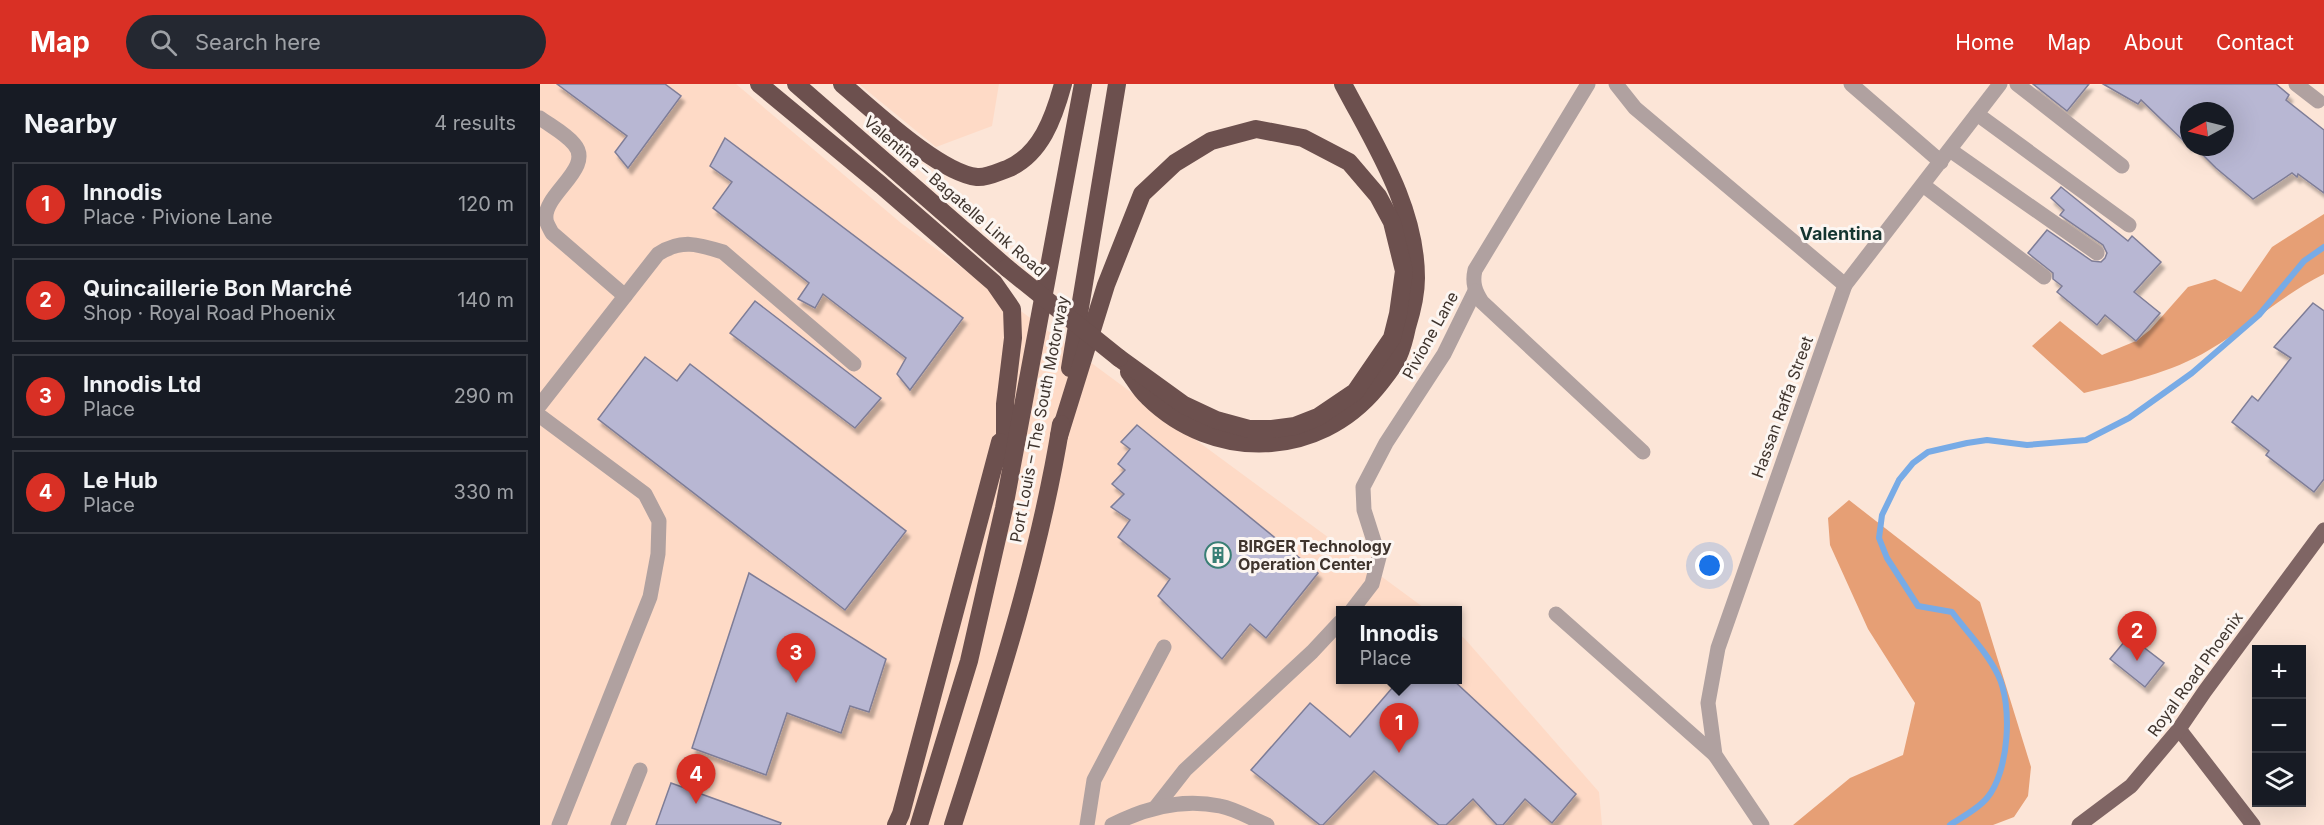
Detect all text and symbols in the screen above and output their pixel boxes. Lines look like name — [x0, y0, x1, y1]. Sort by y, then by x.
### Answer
search box — [126, 15, 546, 69]
text: Map — [30, 25, 90, 59]
icon: search — [147, 26, 180, 59]
text: Search here — [195, 29, 321, 55]
text: Home — [1955, 30, 2014, 55]
text: Map — [2047, 30, 2091, 55]
text: About — [2124, 30, 2183, 55]
text: Contact — [2216, 30, 2294, 55]
north arrow — [2180, 102, 2234, 156]
text: Nearby — [24, 108, 117, 139]
text: 4 results — [434, 111, 516, 135]
street label: Valentina – Bagatelle Link Road — [860, 111, 1050, 281]
text: Innodis — [83, 179, 162, 205]
text: 1 — [41, 192, 50, 216]
text: 120 m — [458, 192, 514, 216]
text: Place · Pivione Lane — [83, 205, 273, 229]
district label: Valentina — [1800, 223, 1882, 244]
text: Quincaillerie Bon Marché — [83, 275, 352, 301]
text: 2 — [39, 288, 52, 312]
text: 140 m — [457, 288, 514, 312]
street label: Pivione Lane — [1398, 288, 1462, 382]
street label: Port Louis – The South Motorway — [1005, 294, 1073, 544]
text: Shop · Royal Road Phoenix — [83, 301, 336, 325]
street label: Hassan Raffa Street — [1747, 333, 1817, 481]
text: Innodis Ltd — [83, 371, 201, 397]
text: 3 — [39, 384, 52, 408]
text: 290 m — [454, 384, 514, 408]
text: Place — [83, 397, 135, 421]
text: Le Hub — [83, 467, 158, 493]
text: 4 — [39, 480, 52, 504]
text: 330 m — [454, 480, 514, 504]
text: Place — [83, 493, 135, 517]
place label: BIRGER Technology Operation Center — [1238, 536, 1392, 574]
building icon: BIRGER Technology Operation Center — [1203, 540, 1233, 570]
your location — [1695, 551, 1724, 580]
popup — [1336, 606, 1462, 684]
street label: Royal Road Phoenix — [2143, 607, 2247, 740]
pin: 2 — [2118, 612, 2156, 661]
text: Innodis — [1359, 620, 1439, 646]
pin: 3 — [776, 634, 816, 683]
map controls — [2252, 645, 2306, 807]
button: + — [2252, 645, 2306, 699]
text: Place — [1359, 646, 1411, 670]
button: − — [2252, 699, 2306, 753]
pin: 1 — [1380, 704, 1418, 753]
button: layers — [2252, 753, 2306, 807]
pin: 4 — [676, 754, 716, 804]

